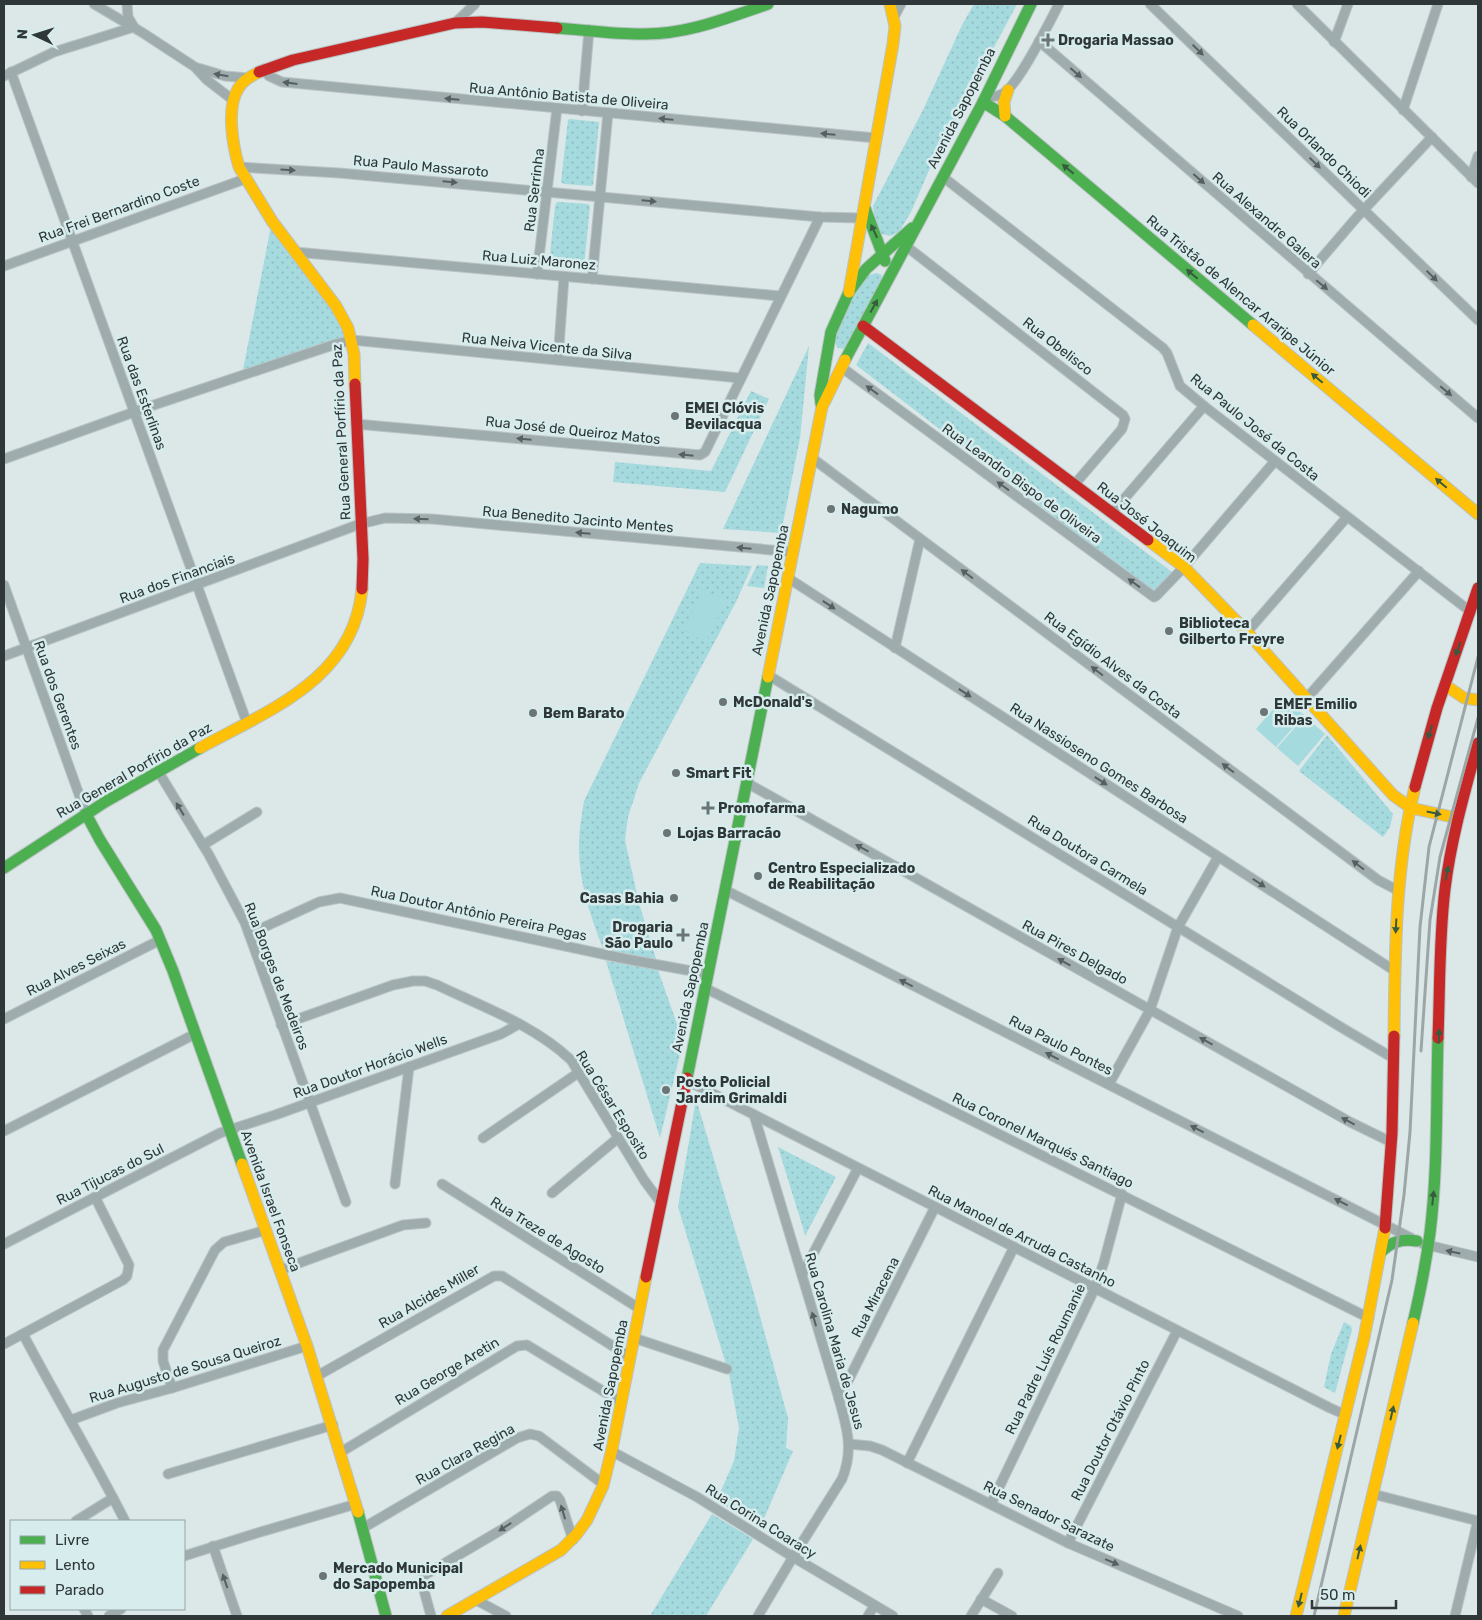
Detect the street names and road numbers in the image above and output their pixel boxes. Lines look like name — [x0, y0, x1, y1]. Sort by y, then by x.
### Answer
street label: Avenida Sapopemba — [924, 45, 999, 171]
street label: Rua Antônio Batista de Oliveira — [469, 79, 669, 114]
street label: Rua Orlando Chiodi — [1273, 103, 1374, 202]
street label: Rua Serrinha — [521, 147, 548, 233]
street label: Rua Paulo Massaroto — [352, 152, 490, 181]
street label: Rua Alexandre Galera — [1209, 168, 1325, 272]
street label: Rua Frei Bernardino Coste — [36, 172, 202, 247]
street label: Rua Tristão de Alencar Araripe Júnior — [1143, 211, 1339, 380]
street label: Rua Luiz Maronez — [481, 247, 597, 274]
street label: Rua Obelisco — [1019, 314, 1096, 379]
street label: Rua Neiva Vicente da Silva — [461, 329, 633, 364]
street label: Rua das Esterlinas — [113, 334, 170, 452]
street label: Rua General Porfírio da Paz — [328, 343, 355, 521]
street label: Rua Paulo José da Costa — [1187, 370, 1323, 485]
street label: Rua José de Queiroz Matos — [485, 413, 661, 448]
street label: Rua Leandro Bispo de Oliveira — [939, 420, 1105, 547]
street label: Rua José Joaquim — [1094, 478, 1200, 566]
street label: Rua Benedito Jacinto Mentes — [482, 503, 674, 536]
street label: Avenida Sapopemba — [748, 523, 793, 657]
street label: Rua dos Financiais — [117, 550, 237, 607]
street label: Rua Egídio Alves da Costa — [1041, 608, 1185, 723]
street label: Rua dos Gerentes — [30, 638, 85, 752]
street label: Rua Nassioseno Gomes Barbosa — [1006, 699, 1191, 827]
street label: Rua General Porfírio da Paz — [53, 719, 215, 822]
street label: Rua Doutora Carmela — [1024, 812, 1151, 899]
street label: Rua Doutor Antônio Pereira Pegas — [369, 882, 589, 945]
street label: Rua Borges de Medeiros — [241, 900, 313, 1052]
street label: Rua Pires Delgado — [1019, 916, 1131, 988]
street label: Avenida Sapopemba — [668, 920, 713, 1054]
street label: Rua Alves Seixas — [24, 935, 129, 1000]
street label: Rua Paulo Pontes — [1006, 1012, 1116, 1079]
street label: Rua Doutor Horácio Wells — [291, 1031, 450, 1102]
street label: Rua César Esposito — [572, 1048, 653, 1163]
street label: Rua Coronel Marqués Santiago — [949, 1089, 1136, 1192]
street label: Avenida Israel Fonseca — [237, 1128, 304, 1274]
street label: Rua Tijucas do Sul — [54, 1140, 167, 1209]
street label: Rua Manoel de Arruda Castanho — [925, 1182, 1118, 1291]
street label: Rua Treze de Agosto — [487, 1193, 608, 1278]
street label: Rua Carolina Maria de Jesus — [801, 1251, 868, 1432]
street label: Rua Miracena — [848, 1254, 903, 1340]
street label: Rua Alcides Miller — [376, 1260, 483, 1332]
street label: Rua Padre Luís Roumanie — [1002, 1281, 1089, 1437]
street label: Avenida Sapopemba — [589, 1318, 632, 1452]
street label: Rua Augusto de Sousa Queiroz — [87, 1332, 283, 1407]
street label: Rua George Aretin — [392, 1334, 502, 1409]
street label: Rua Doutor Otávio Pinto — [1067, 1357, 1153, 1504]
street label: Rua Clara Regina — [413, 1420, 518, 1489]
street label: Rua Senador Sarazate — [980, 1477, 1117, 1556]
street label: Rua Corina Coaracy — [702, 1480, 820, 1563]

